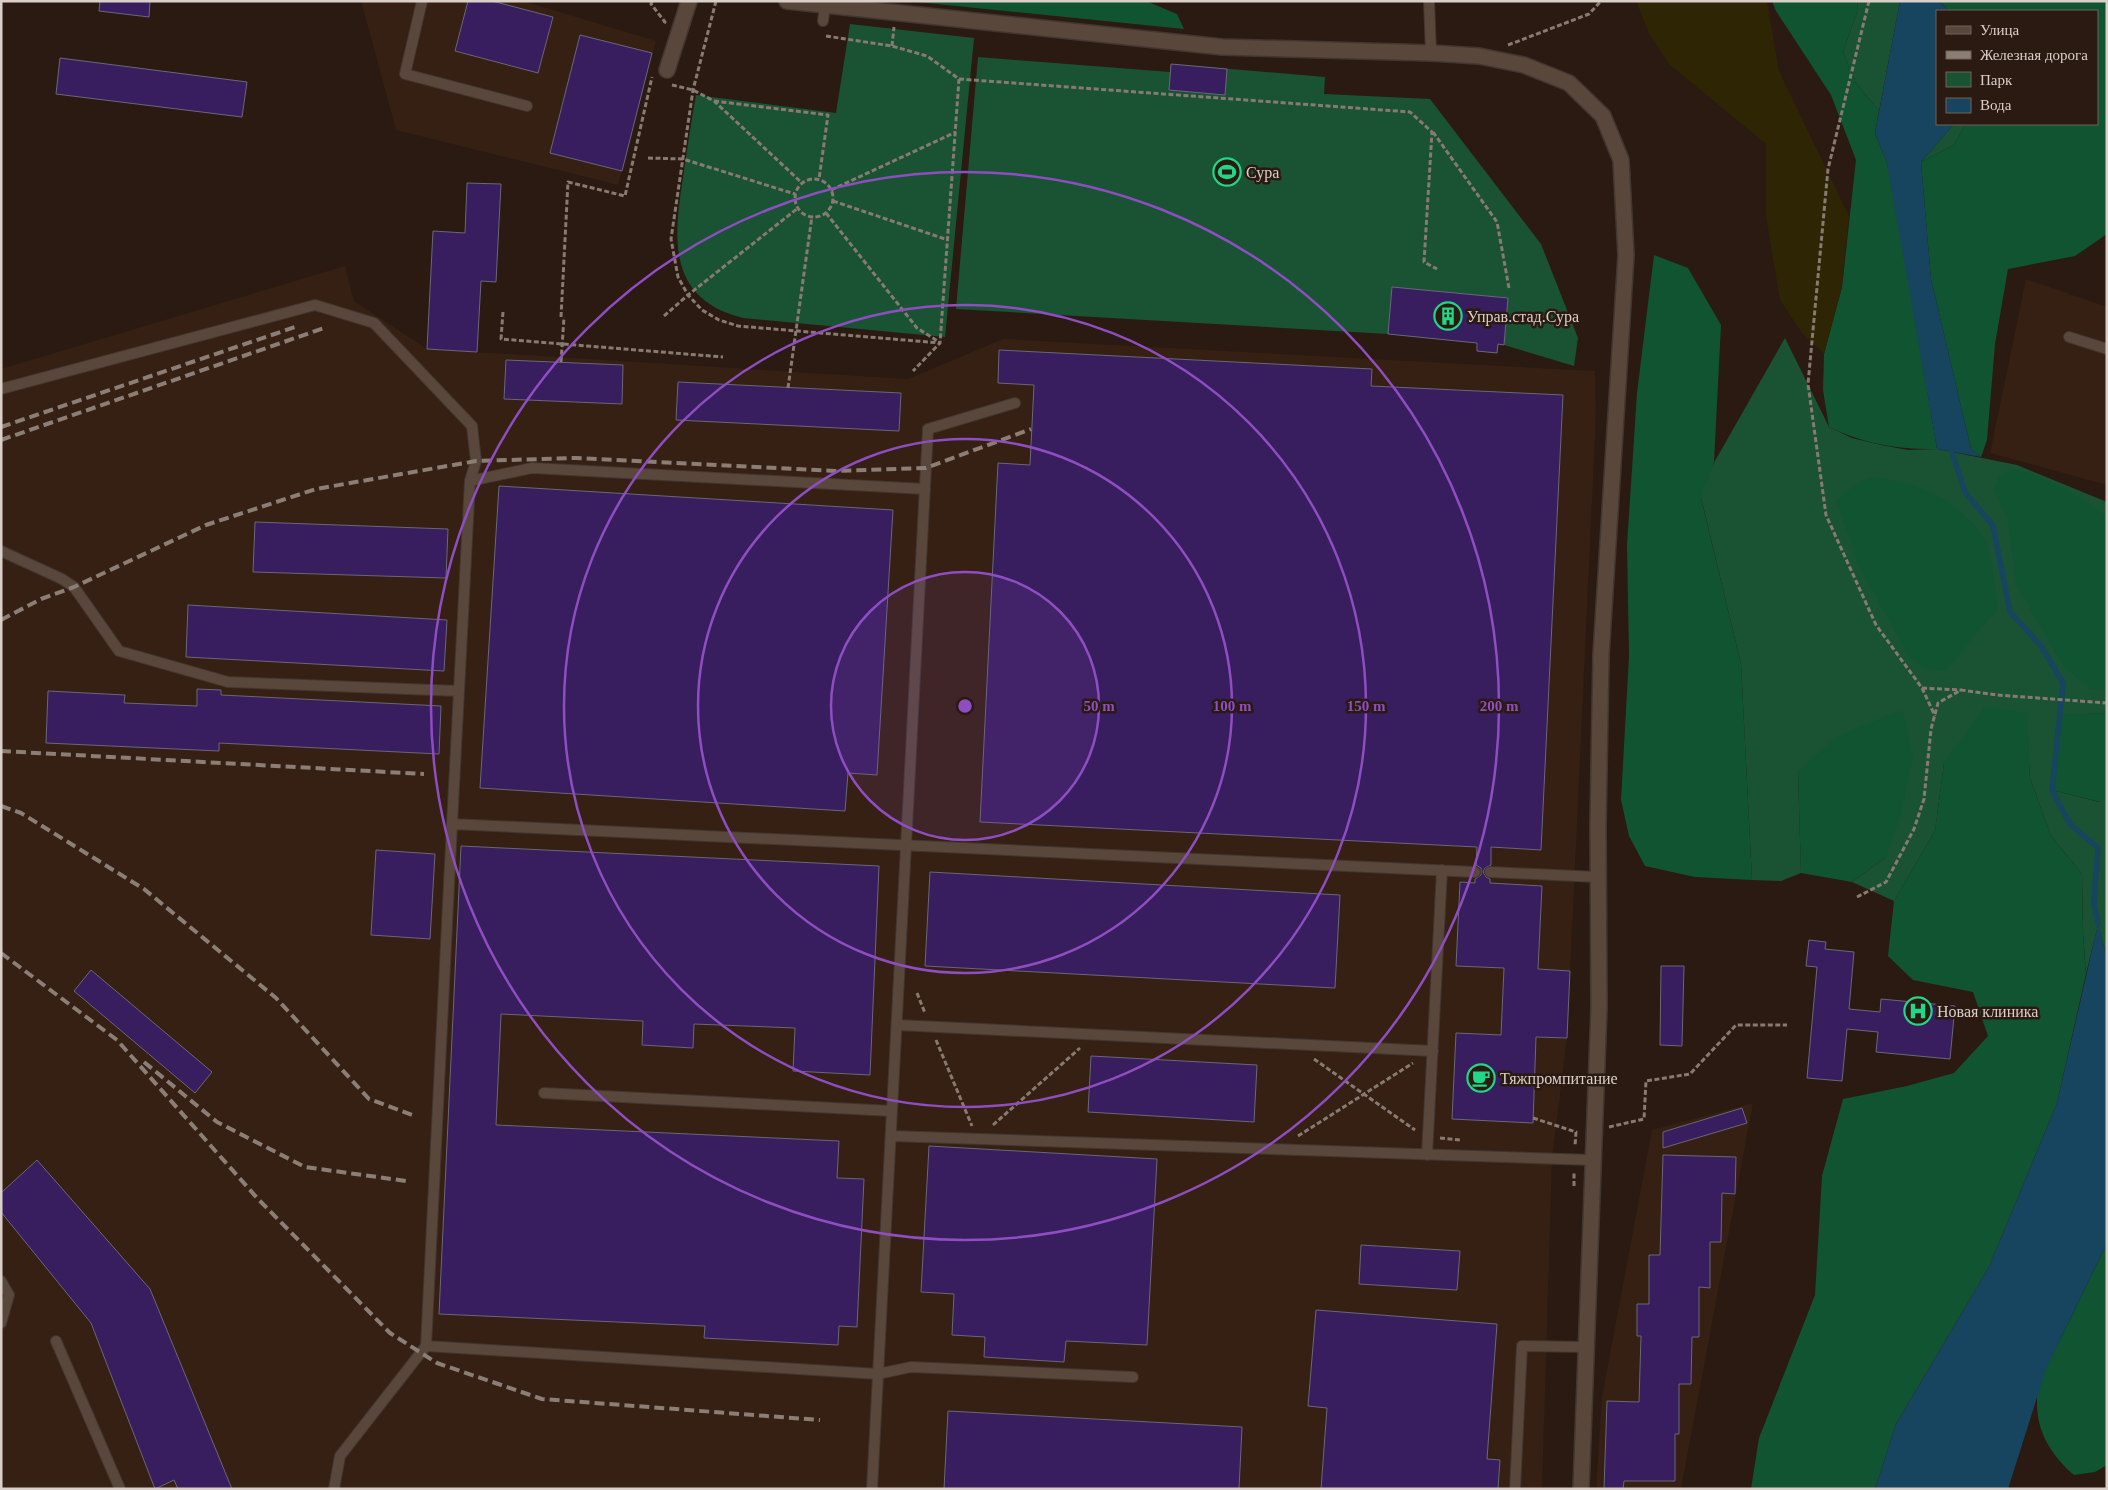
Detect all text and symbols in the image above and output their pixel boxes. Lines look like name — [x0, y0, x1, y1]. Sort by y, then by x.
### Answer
legend — [1936, 10, 2098, 125]
text: Улица — [1980, 22, 2019, 38]
text: Железная дорога — [1980, 47, 2088, 63]
text: Парк — [1980, 72, 2013, 88]
text: Вода — [1980, 97, 2012, 113]
sports icon: Сура — [1212, 157, 1242, 187]
place label: Сура — [1246, 164, 1279, 182]
building icon: Управ.стад.Сура — [1433, 301, 1463, 331]
place label: Управ.стад.Сура — [1467, 308, 1579, 326]
centre of rings — [956, 697, 974, 715]
text: 50 m — [1083, 698, 1115, 714]
text: 100 m — [1213, 698, 1252, 714]
text: 150 m — [1347, 698, 1386, 714]
text: 200 m — [1480, 698, 1519, 714]
hospital icon: Новая клиника — [1903, 996, 1933, 1026]
place label: Новая клиника — [1937, 1003, 2038, 1020]
cafe icon: Тяжпромпитание — [1466, 1063, 1496, 1093]
place label: Тяжпромпитание — [1500, 1070, 1618, 1088]

